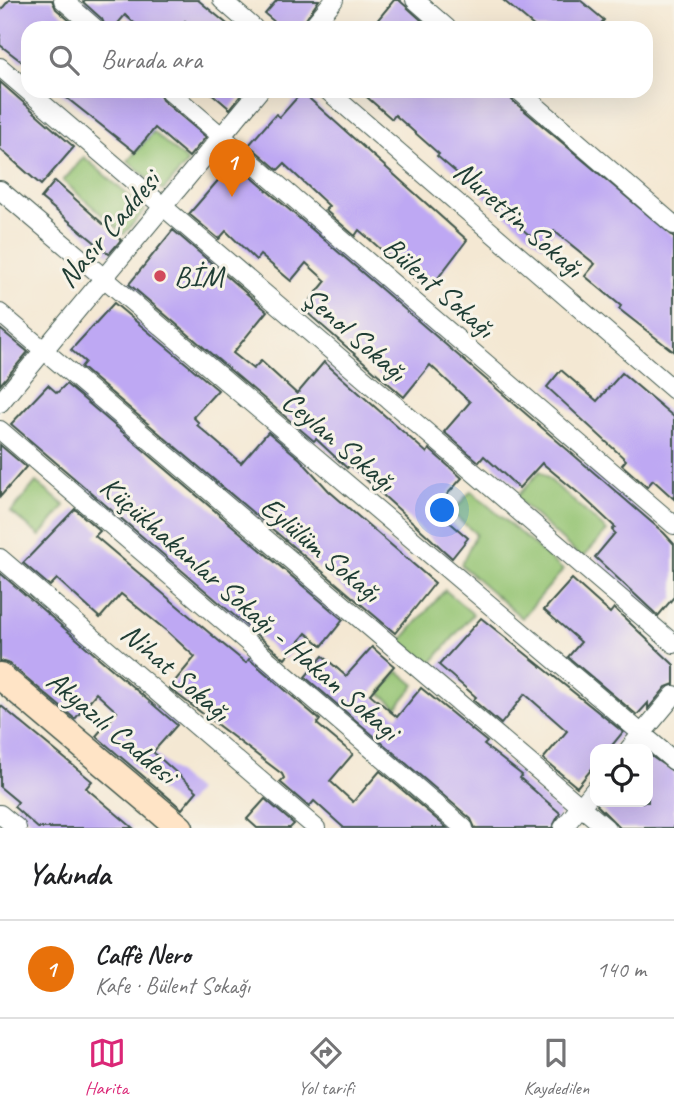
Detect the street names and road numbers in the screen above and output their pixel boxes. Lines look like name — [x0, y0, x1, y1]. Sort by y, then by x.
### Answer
street label: Nurettin Sokağı — [446, 152, 593, 287]
street label: Nasır Caddesi — [48, 160, 170, 295]
street label: Bülent Sokağı — [375, 228, 504, 347]
street label: Şenol Sokağı — [295, 278, 416, 391]
street label: Ceylan Sokağı — [274, 382, 405, 501]
street label: Küçükhakanlar Sokağı - Hakan Sokagi — [92, 467, 410, 751]
street label: Eylülüm Sokağı — [253, 487, 390, 611]
street label: Nihat Sokağı — [113, 614, 240, 731]
street label: Akyazılı Caddesi — [39, 661, 188, 795]

